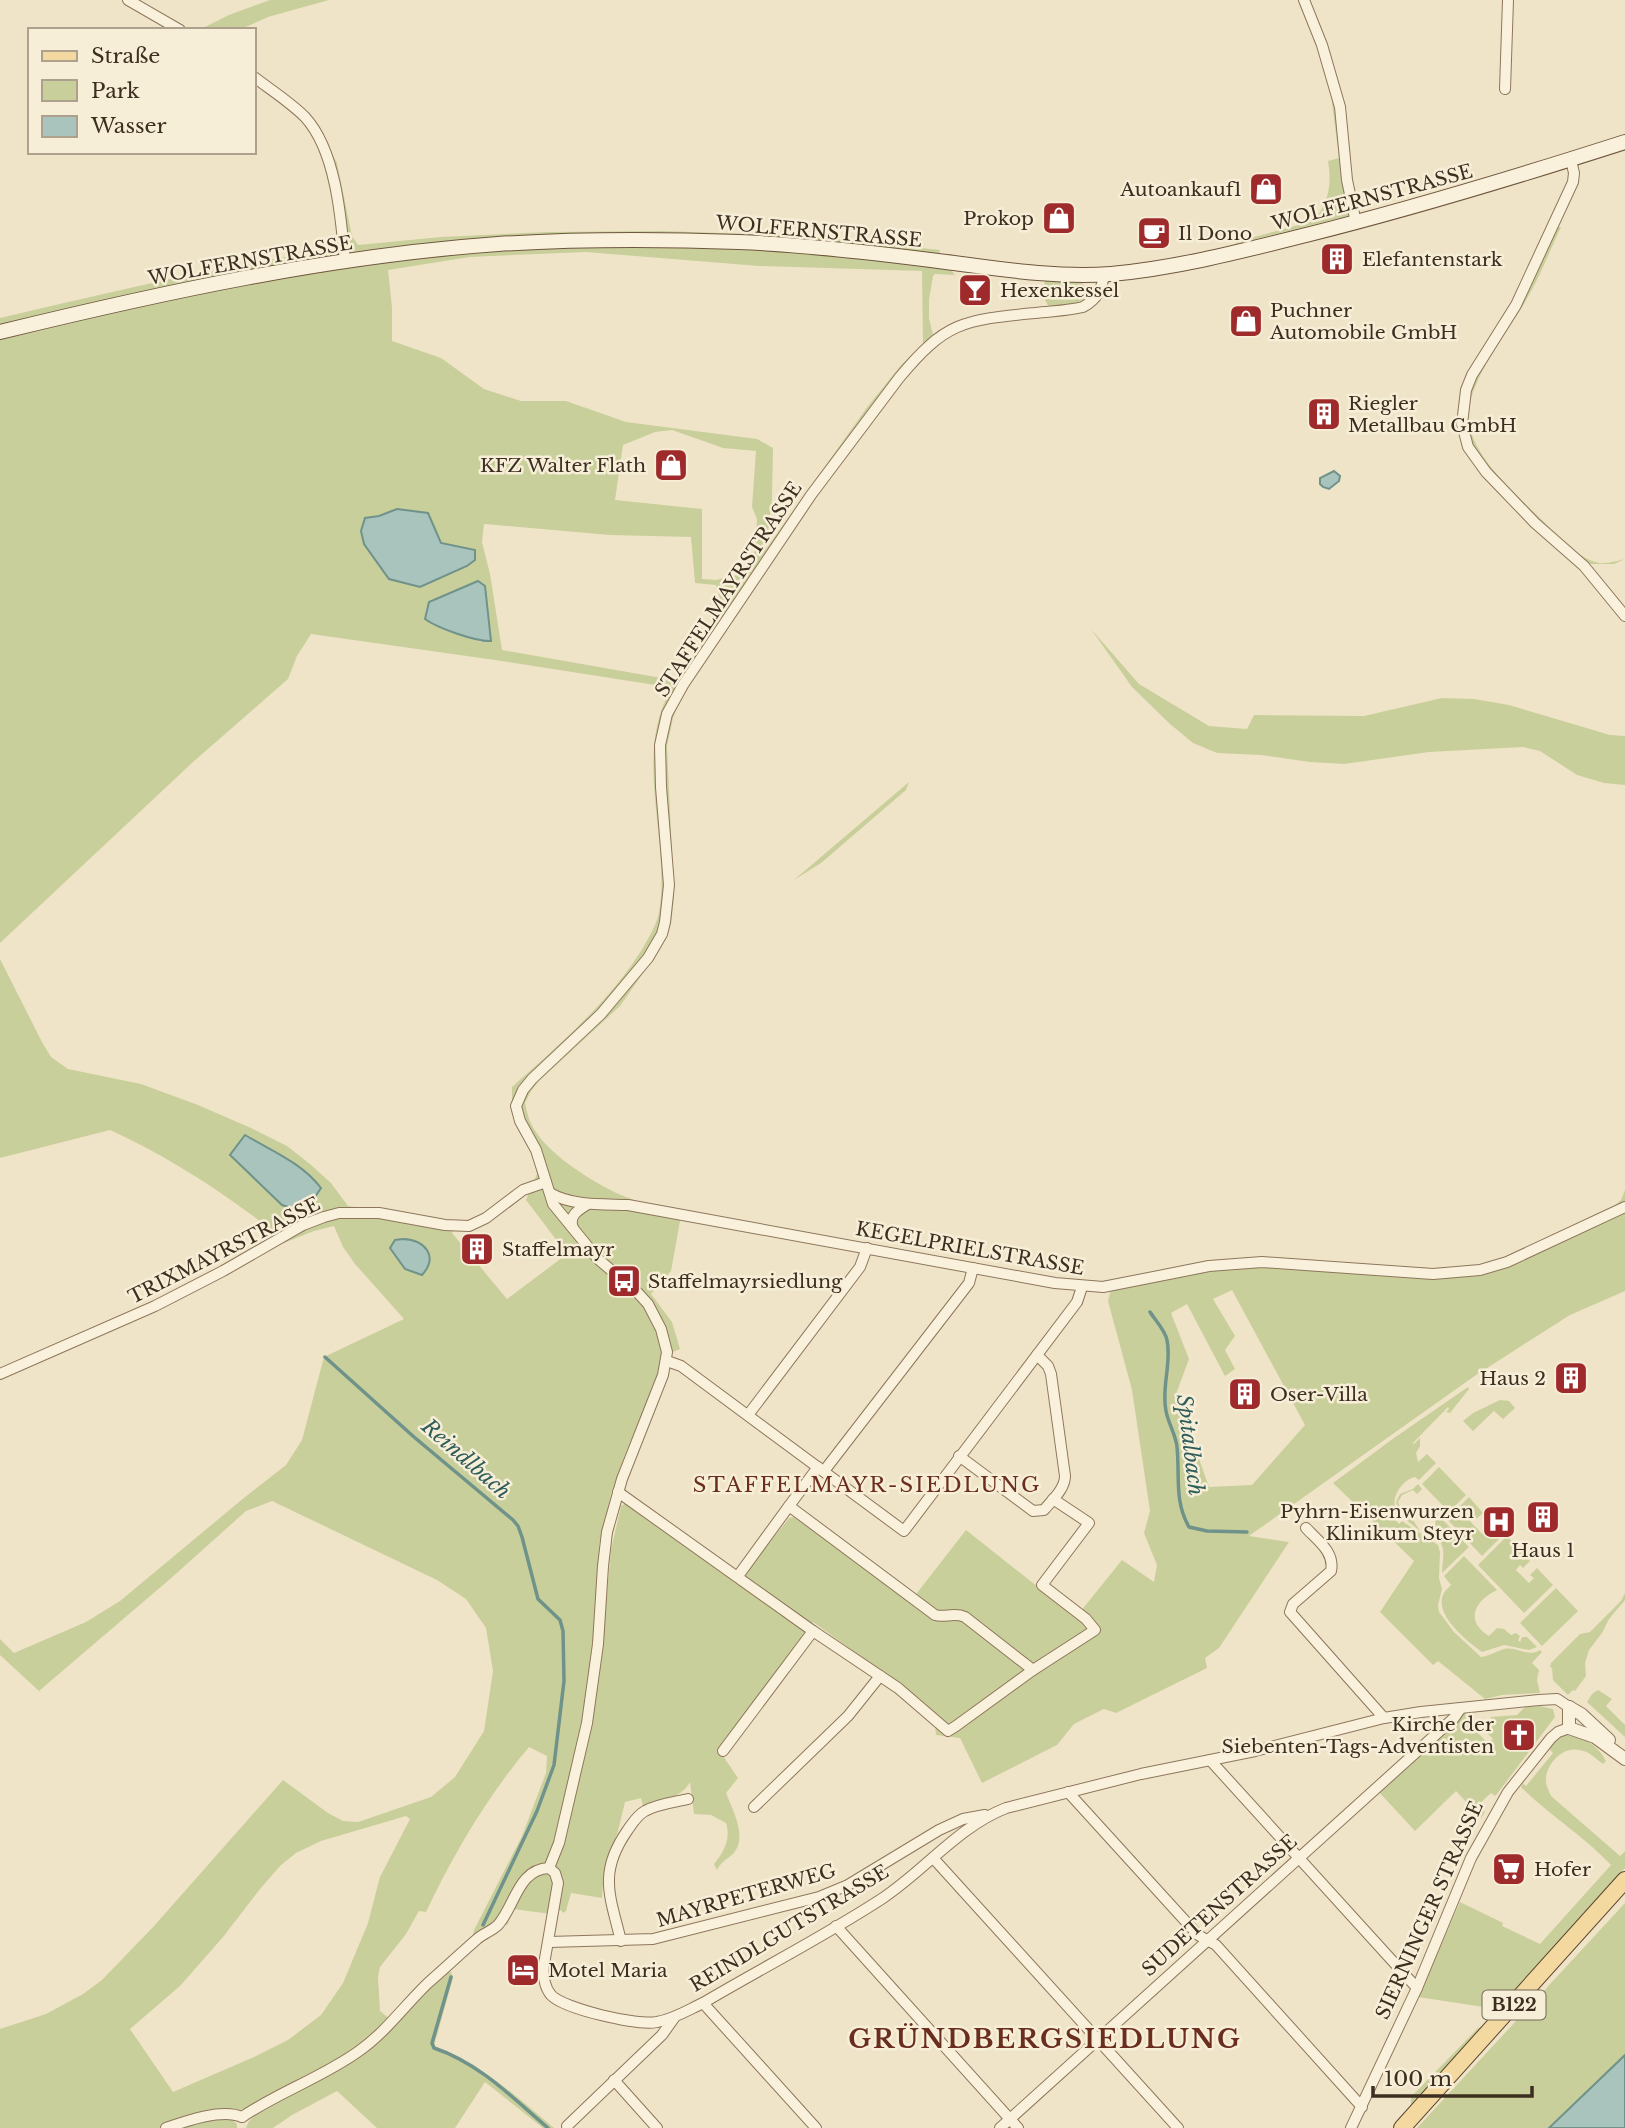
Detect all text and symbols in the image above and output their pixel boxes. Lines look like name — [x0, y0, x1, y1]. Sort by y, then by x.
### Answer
legend — [28, 28, 256, 154]
text: Straße — [91, 43, 160, 69]
text: Park — [91, 78, 140, 104]
text: Wasser — [90, 113, 167, 139]
street label: WOLFERNSTRASSE — [1268, 160, 1475, 236]
shop icon: Autoankauf1 — [1247, 170, 1285, 208]
place label: Autoankauf1 — [1119, 178, 1242, 201]
shop icon: Prokop — [1040, 199, 1078, 237]
place label: Prokop — [963, 207, 1034, 230]
street label: WOLFERNSTRASSE — [714, 211, 923, 252]
cafe icon: Il Dono — [1135, 214, 1173, 252]
place label: Il Dono — [1178, 222, 1252, 245]
street label: WOLFERNSTRASSE — [145, 231, 354, 290]
building icon: Elefantenstark — [1318, 240, 1356, 278]
place label: Elefantenstark — [1362, 248, 1503, 271]
bar icon: Hexenkessel — [956, 271, 994, 309]
place label: Hexenkessel — [1000, 279, 1119, 302]
place label: Puchner Automobile GmbH — [1269, 299, 1457, 344]
shop icon: Puchner Automobile GmbH — [1227, 302, 1265, 340]
place label: Riegler Metallbau GmbH — [1348, 392, 1517, 437]
building icon: Riegler Metallbau GmbH — [1305, 395, 1343, 433]
shop icon: KFZ Walter Flath — [652, 446, 690, 484]
place label: KFZ Walter Flath — [480, 454, 646, 477]
street label: STAFFELMAYRSTRASSE — [650, 477, 807, 701]
street label: TRIXMAYRSTRASSE — [125, 1192, 324, 1309]
street label: KEGELPRIELSTRASSE — [854, 1217, 1086, 1280]
building icon: Staffelmayr — [458, 1230, 496, 1268]
place label: Staffelmayr — [502, 1238, 614, 1261]
bus stop icon: Staffelmayrsiedlung — [605, 1262, 643, 1300]
place label: Staffelmayrsiedlung — [648, 1270, 843, 1293]
building icon: Haus 2 — [1552, 1359, 1590, 1397]
place label: Haus 2 — [1479, 1367, 1546, 1390]
building icon: Oser-Villa — [1226, 1375, 1264, 1413]
place label: Oser-Villa — [1270, 1383, 1368, 1406]
water label: Spitalbach — [1171, 1393, 1209, 1497]
water label: Reindlbach — [415, 1413, 516, 1505]
district label: STAFFELMAYR-SIEDLUNG — [693, 1472, 1041, 1498]
building icon: Haus 1 — [1524, 1498, 1562, 1536]
place label: Pyhrn-Eisenwurzen Klinikum Steyr — [1280, 1500, 1474, 1545]
hospital icon: Pyhrn-Eisenwurzen Klinikum Steyr — [1480, 1503, 1518, 1541]
place label: Haus 1 — [1511, 1539, 1575, 1562]
place label: Kirche der Siebenten-Tags-Adventisten — [1222, 1713, 1494, 1758]
church icon: Kirche der Siebenten-Tags-Adventisten — [1500, 1716, 1538, 1754]
street label: SIERNINGER STRASSE — [1371, 1798, 1488, 2023]
street label: SUDETENSTRASSE — [1137, 1830, 1301, 1981]
supermarket icon: Hofer — [1490, 1850, 1528, 1888]
place label: Hofer — [1534, 1858, 1591, 1881]
street label: MAYRPETERWEG — [654, 1859, 839, 1932]
street label: REINDLGUTSTRASSE — [686, 1860, 893, 1997]
hotel icon: Motel Maria — [504, 1951, 542, 1989]
place label: Motel Maria — [548, 1959, 668, 1982]
road number: B122 — [1482, 1991, 1546, 2020]
district label: GRÜNDBERGSIEDLUNG — [848, 2023, 1242, 2055]
scale bar — [1373, 2054, 1532, 2098]
text: 100 m — [1384, 2066, 1452, 2092]

